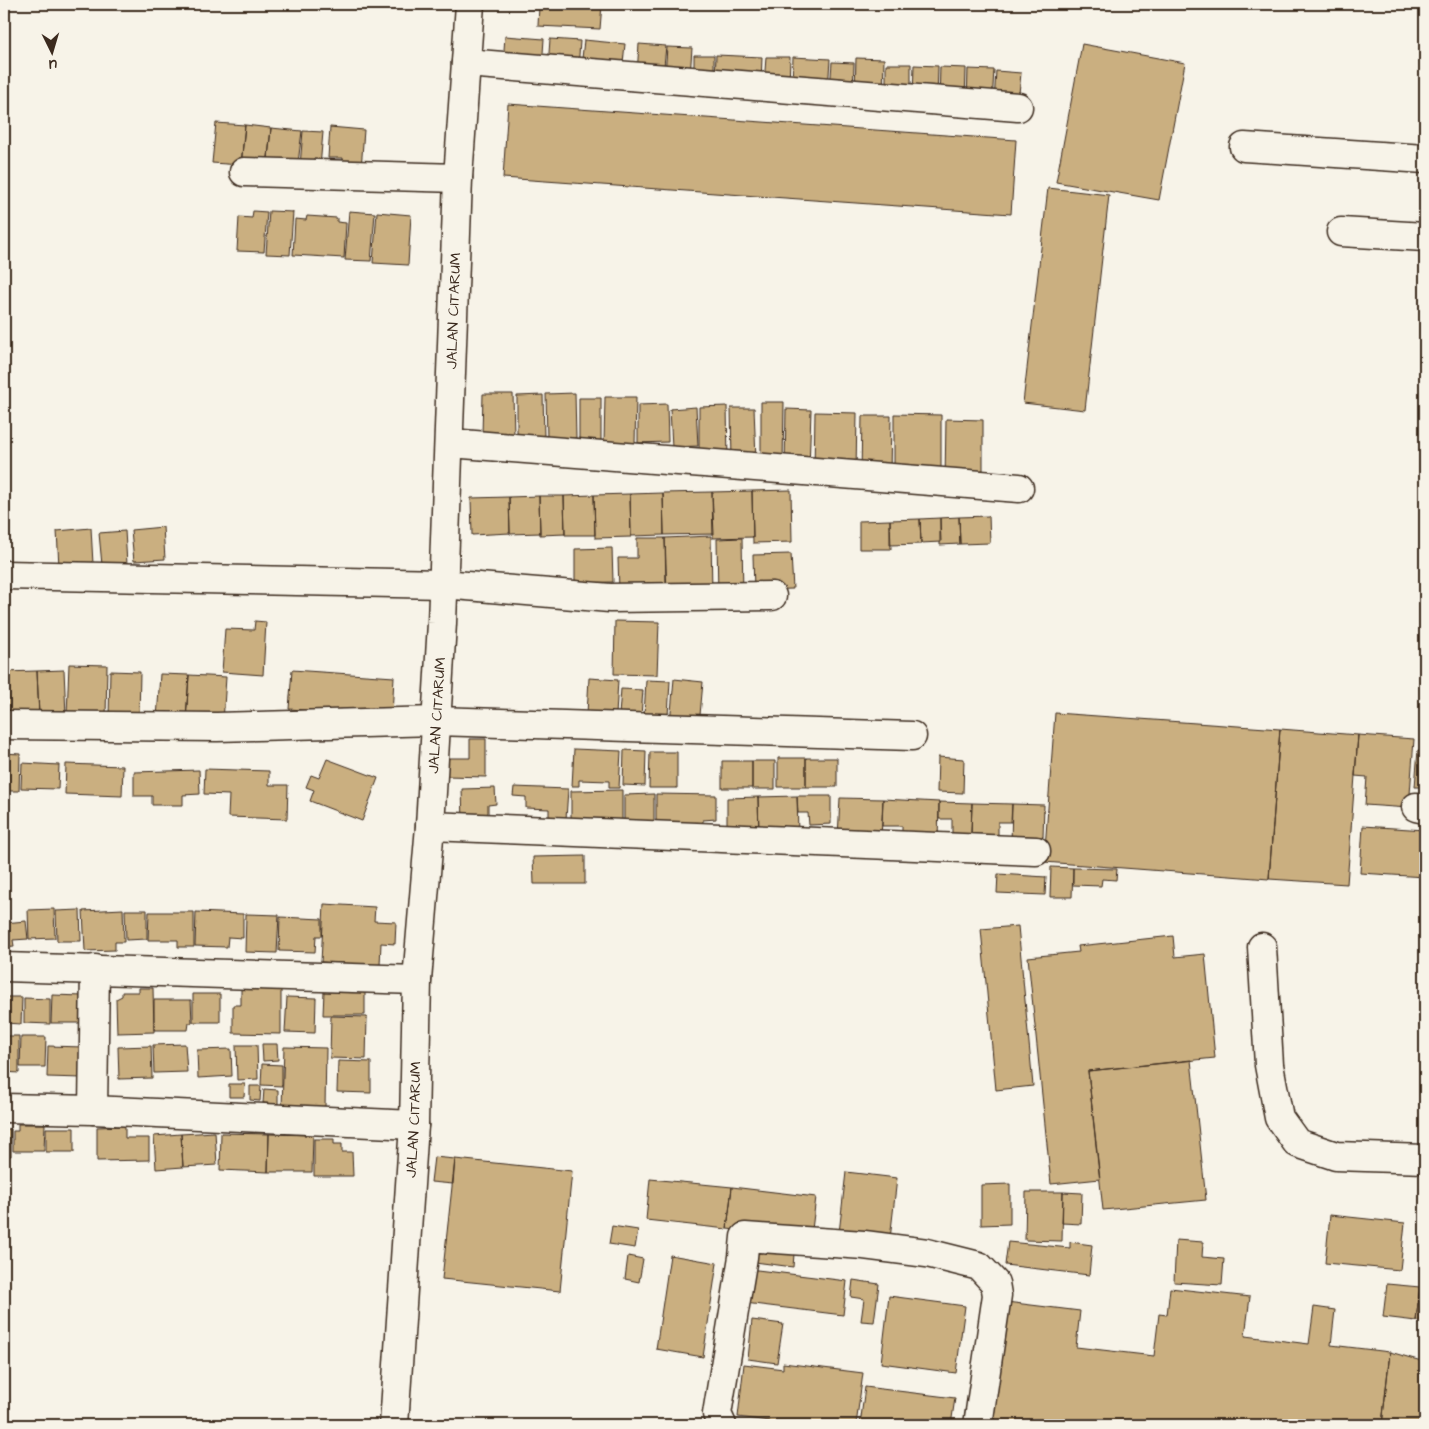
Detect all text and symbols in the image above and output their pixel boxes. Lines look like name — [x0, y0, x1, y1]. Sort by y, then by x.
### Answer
north arrow — [28, 28, 78, 78]
text: U — [48, 54, 58, 74]
street label: JALAN CITARUM — [441, 252, 466, 369]
street label: JALAN CITARUM — [423, 657, 450, 774]
street label: JALAN CITARUM — [400, 1061, 426, 1178]

